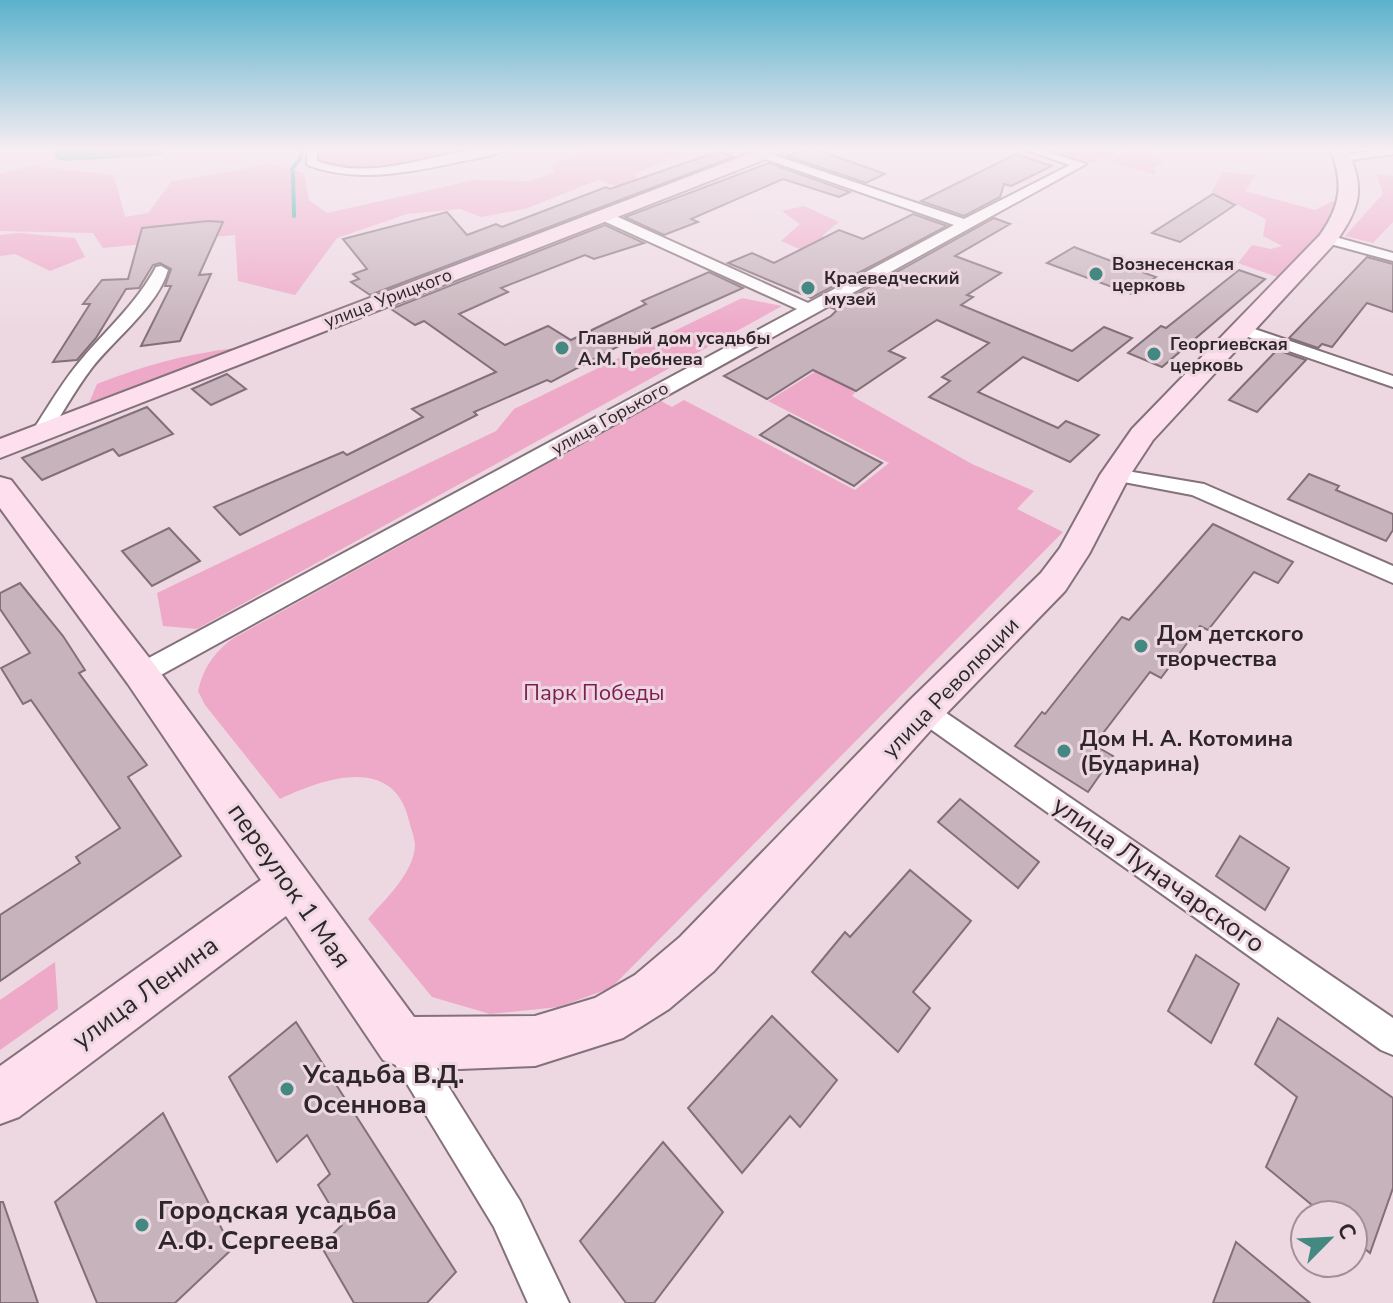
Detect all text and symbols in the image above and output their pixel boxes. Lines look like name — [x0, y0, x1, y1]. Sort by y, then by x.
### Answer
place label: Вознесенская церковь — [1112, 252, 1234, 297]
street label: улица Урицкого — [321, 263, 455, 333]
marker: Вознесенская церковь — [1087, 265, 1105, 283]
place label: Краеведческий музей — [824, 266, 960, 311]
marker: Краеведческий музей — [799, 279, 817, 297]
place label: Главный дом усадьбы А.М. Гребнева — [578, 326, 770, 371]
place label: Георгиевская церковь — [1170, 332, 1288, 377]
marker: Главный дом усадьбы А.М. Гребнева — [553, 339, 571, 357]
marker: Георгиевская церковь — [1145, 345, 1163, 363]
street label: улица Горького — [547, 376, 673, 460]
street label: улица Революции — [876, 611, 1026, 765]
place label: Дом детского творчества — [1157, 619, 1304, 674]
marker: Дом детского творчества — [1132, 637, 1150, 655]
park label: Парк Победы — [523, 678, 665, 708]
place label: Дом Н. А. Котомина (Бударина) — [1080, 724, 1293, 779]
marker: Дом Н. А. Котомина (Бударина) — [1055, 742, 1073, 760]
street label: улица Луначарского — [1046, 788, 1272, 961]
street label: переулок 1 Мая — [220, 796, 360, 975]
street label: улица Ленина — [65, 928, 225, 1057]
place label: Усадьба В.Д. Осеннова — [302, 1057, 464, 1122]
marker: Усадьба В.Д. Осеннова — [278, 1080, 296, 1098]
place label: Городская усадьба А.Ф. Сергеева — [158, 1193, 397, 1258]
north arrow — [1289, 1199, 1369, 1279]
marker: Городская усадьба А.Ф. Сергеева — [133, 1216, 151, 1234]
text: С — [1330, 1218, 1363, 1244]

